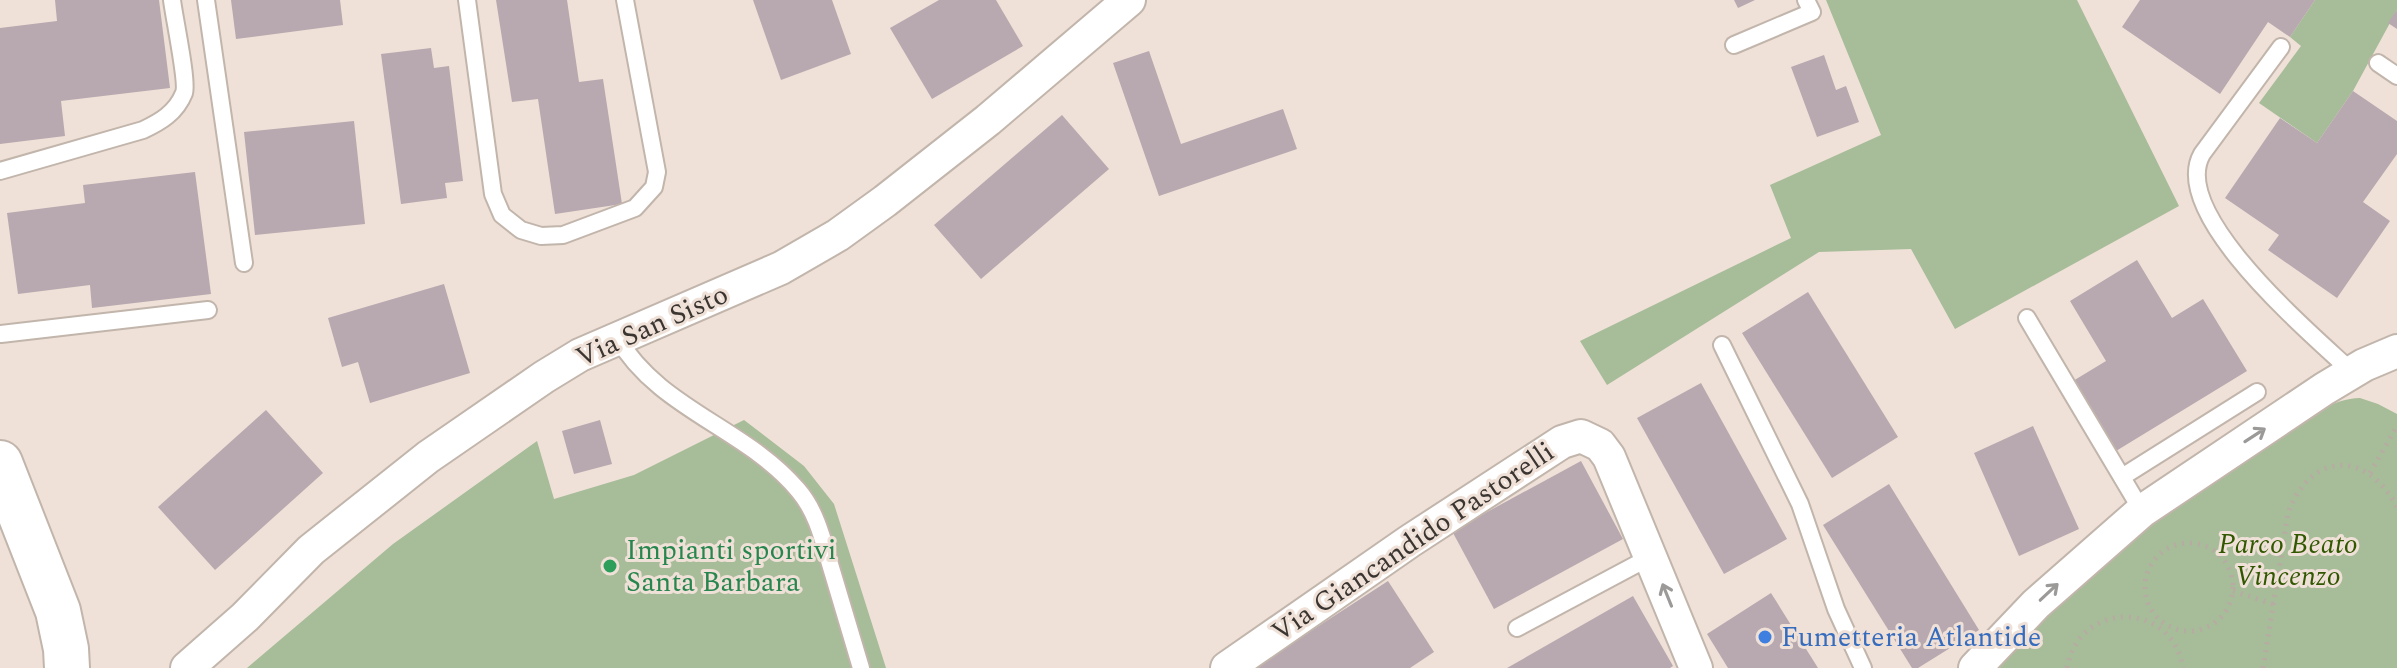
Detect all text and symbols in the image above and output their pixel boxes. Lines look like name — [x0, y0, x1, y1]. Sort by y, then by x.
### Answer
street label: Via San Sisto — [569, 273, 735, 379]
one-way arrow — [2243, 426, 2266, 442]
street label: Via Giancandido Pastorelli — [1263, 431, 1563, 653]
park label: Parco Beato Vincenzo — [2218, 523, 2358, 598]
place label: Impianti sportivi Santa Barbara — [626, 529, 837, 604]
marker: Impianti sportivi Santa Barbara — [601, 557, 619, 575]
one-way arrow — [1659, 583, 1673, 608]
one-way arrow — [2038, 584, 2058, 602]
place label: Fumetteria Atlantide — [1781, 616, 2041, 659]
marker: Fumetteria Atlantide — [1756, 628, 1774, 646]

